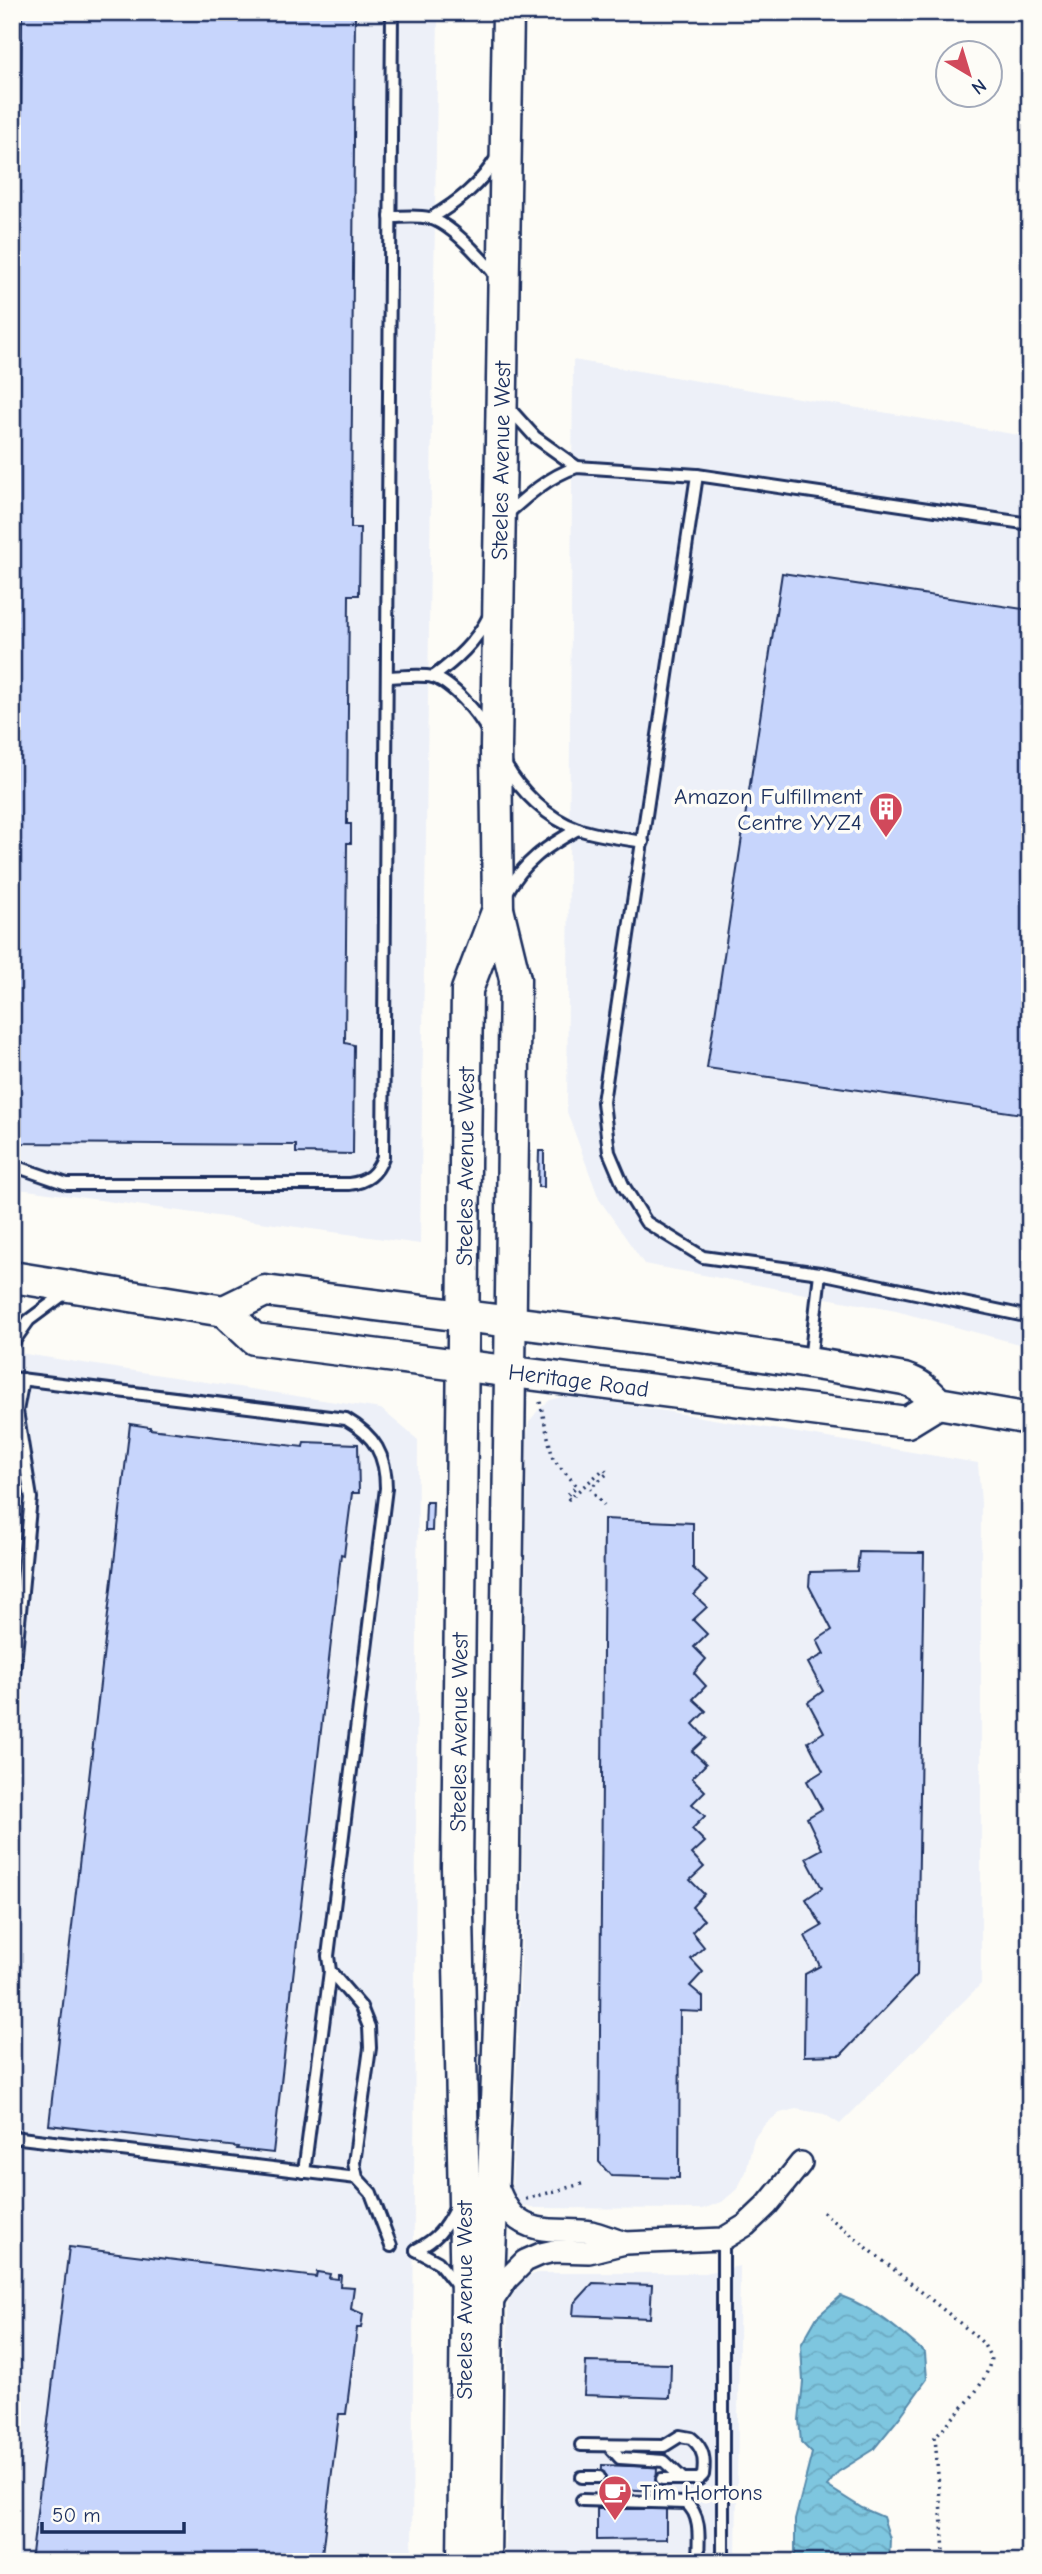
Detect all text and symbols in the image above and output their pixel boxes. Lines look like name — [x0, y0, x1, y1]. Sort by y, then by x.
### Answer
north arrow — [934, 38, 1004, 108]
text: N — [967, 74, 991, 99]
street label: Steeles Avenue West — [486, 359, 516, 560]
place label: Amazon Fulfillment Centre YYZ4 — [674, 783, 863, 836]
building icon: Amazon Fulfillment Centre YYZ4 — [867, 790, 905, 839]
street label: Steeles Avenue West — [451, 1065, 480, 1266]
street label: Heritage Road — [507, 1358, 650, 1403]
street label: Steeles Avenue West — [444, 1631, 474, 1832]
street label: Steeles Avenue West — [451, 2199, 478, 2400]
cafe icon: Tim Hortons — [596, 2473, 634, 2522]
place label: Tim Hortons — [640, 2479, 762, 2506]
scale bar — [42, 2490, 184, 2534]
text: 50 m — [52, 2503, 101, 2527]

